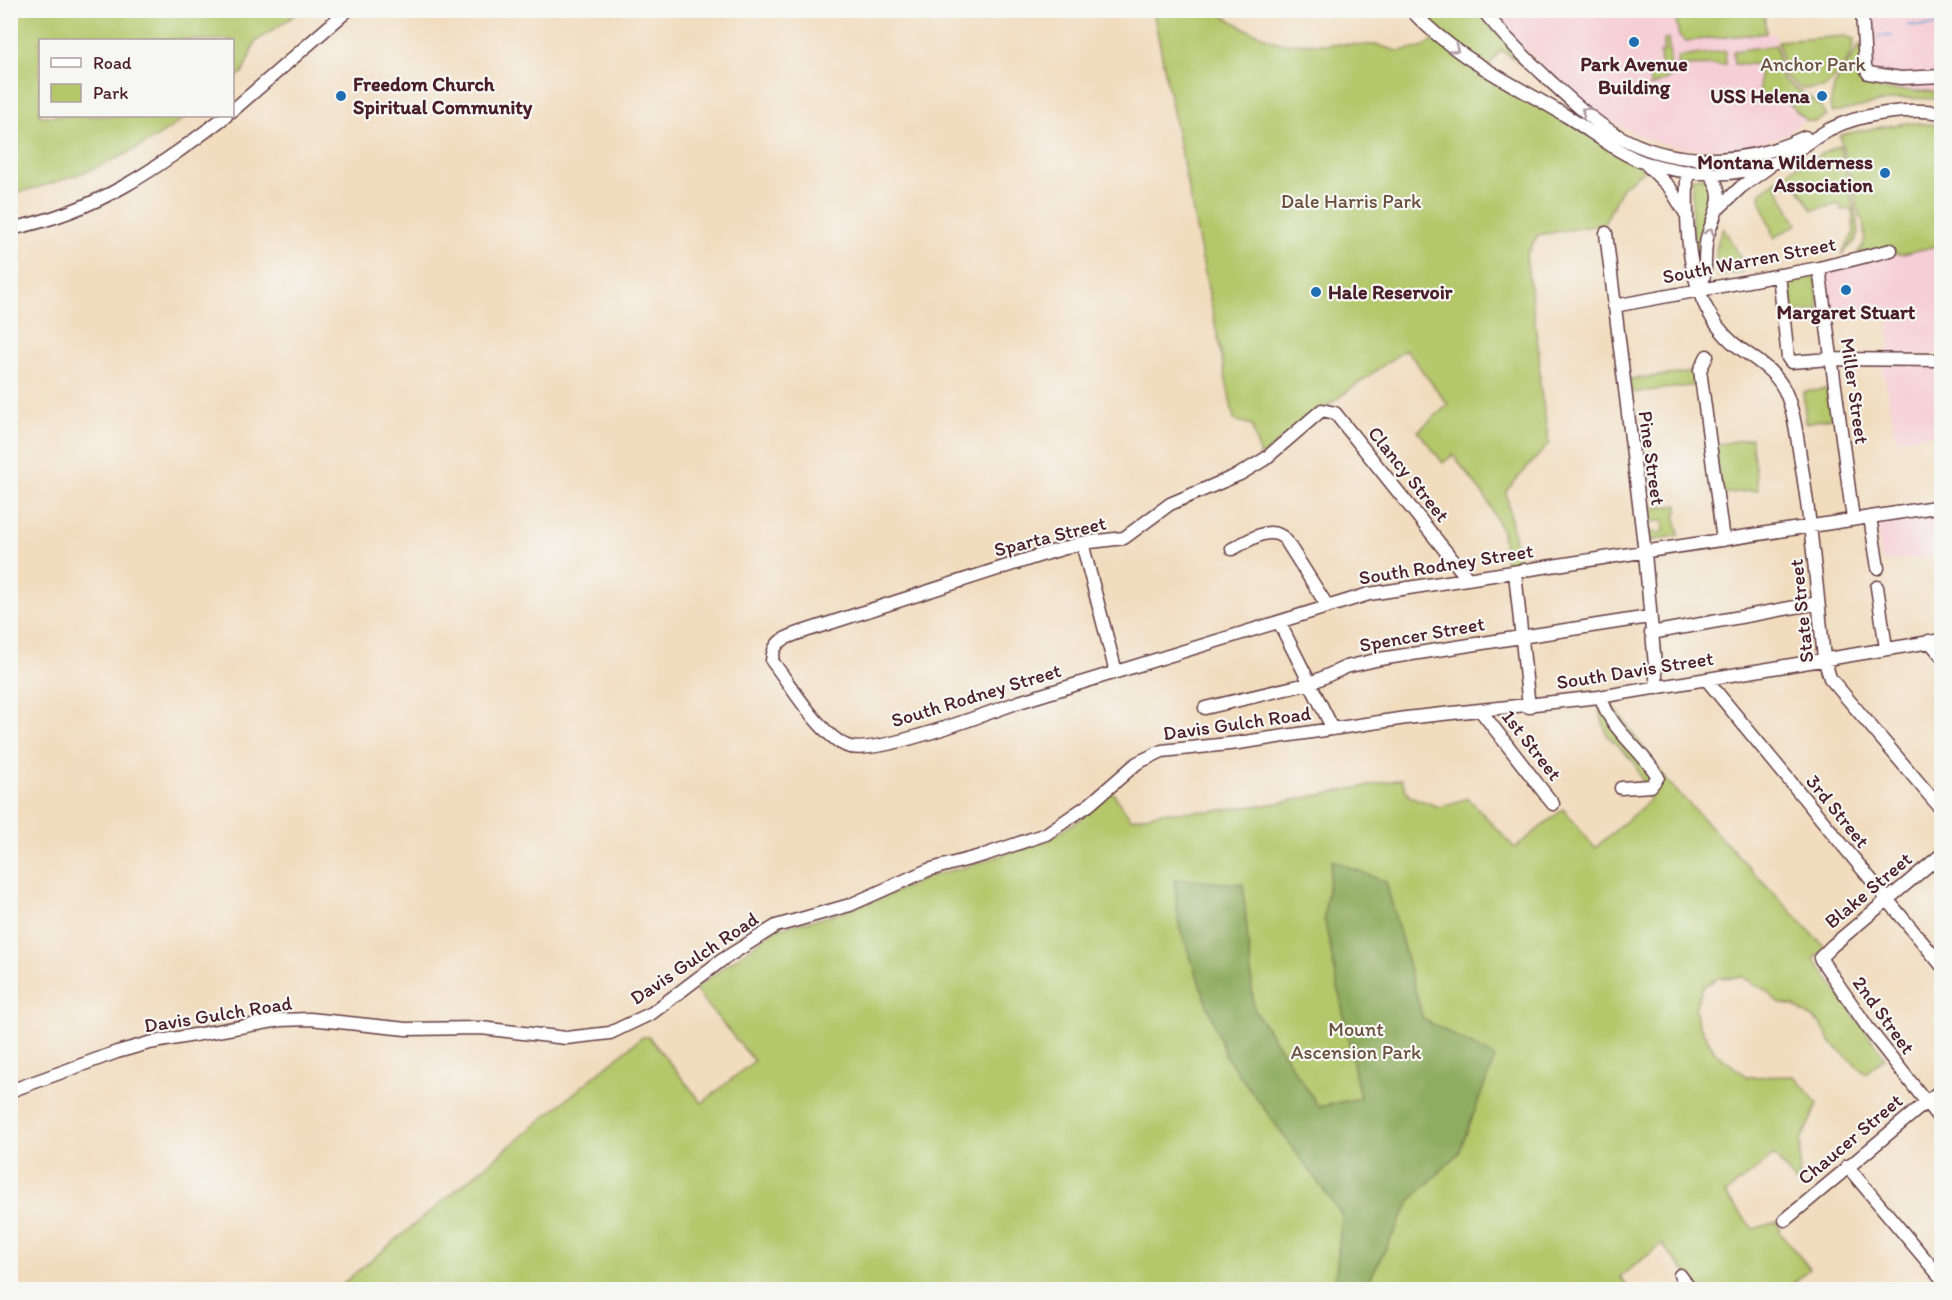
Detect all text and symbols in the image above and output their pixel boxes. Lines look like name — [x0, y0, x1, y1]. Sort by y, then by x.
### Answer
marker: Park Avenue Building — [1627, 35, 1641, 49]
legend — [39, 39, 234, 117]
one-way arrow — [1448, 42, 1459, 53]
text: Road — [93, 52, 132, 74]
place label: Park Avenue Building — [1580, 52, 1688, 100]
park label: Anchor Park — [1760, 52, 1866, 76]
place label: Freedom Church Spiritual Community — [353, 72, 533, 120]
text: Park — [93, 82, 128, 104]
place label: USS Helena — [1710, 84, 1811, 108]
marker: Freedom Church Spiritual Community — [334, 89, 348, 103]
marker: USS Helena — [1815, 89, 1829, 103]
one-way arrow — [1581, 107, 1592, 118]
place label: Montana Wilderness Association — [1697, 150, 1873, 197]
marker: Montana Wilderness Association — [1878, 166, 1892, 180]
park label: Dale Harris Park — [1281, 189, 1422, 213]
one-way arrow — [1703, 227, 1715, 238]
street label: South Warren Street — [1660, 231, 1838, 289]
place label: Hale Reservoir — [1328, 280, 1453, 304]
marker: Margaret Stuart — [1839, 283, 1853, 297]
marker: Hale Reservoir — [1309, 285, 1323, 299]
place label: Margaret Stuart — [1777, 300, 1916, 325]
street label: Miller Street — [1836, 336, 1874, 446]
street label: Pine Street — [1633, 409, 1671, 507]
street label: Clancy Street — [1363, 421, 1455, 527]
street label: Sparta Street — [991, 510, 1109, 562]
street label: South Rodney Street — [1357, 538, 1535, 590]
street label: State Street — [1784, 558, 1818, 664]
street label: Spencer Street — [1358, 611, 1486, 657]
street label: South Davis Street — [1555, 646, 1715, 694]
street label: South Rodney Street — [888, 658, 1064, 732]
street label: Davis Gulch Road — [1161, 701, 1313, 745]
street label: 1st Street — [1497, 705, 1567, 786]
street label: 3rd Street — [1801, 770, 1875, 853]
street label: Blake Street — [1819, 846, 1917, 933]
street label: Davis Gulch Road — [625, 906, 763, 1010]
street label: 2nd Street — [1848, 971, 1921, 1059]
street label: Davis Gulch Road — [142, 990, 294, 1038]
park label: Mount Ascension Park — [1291, 1017, 1422, 1064]
street label: Chaucer Street — [1793, 1088, 1907, 1190]

